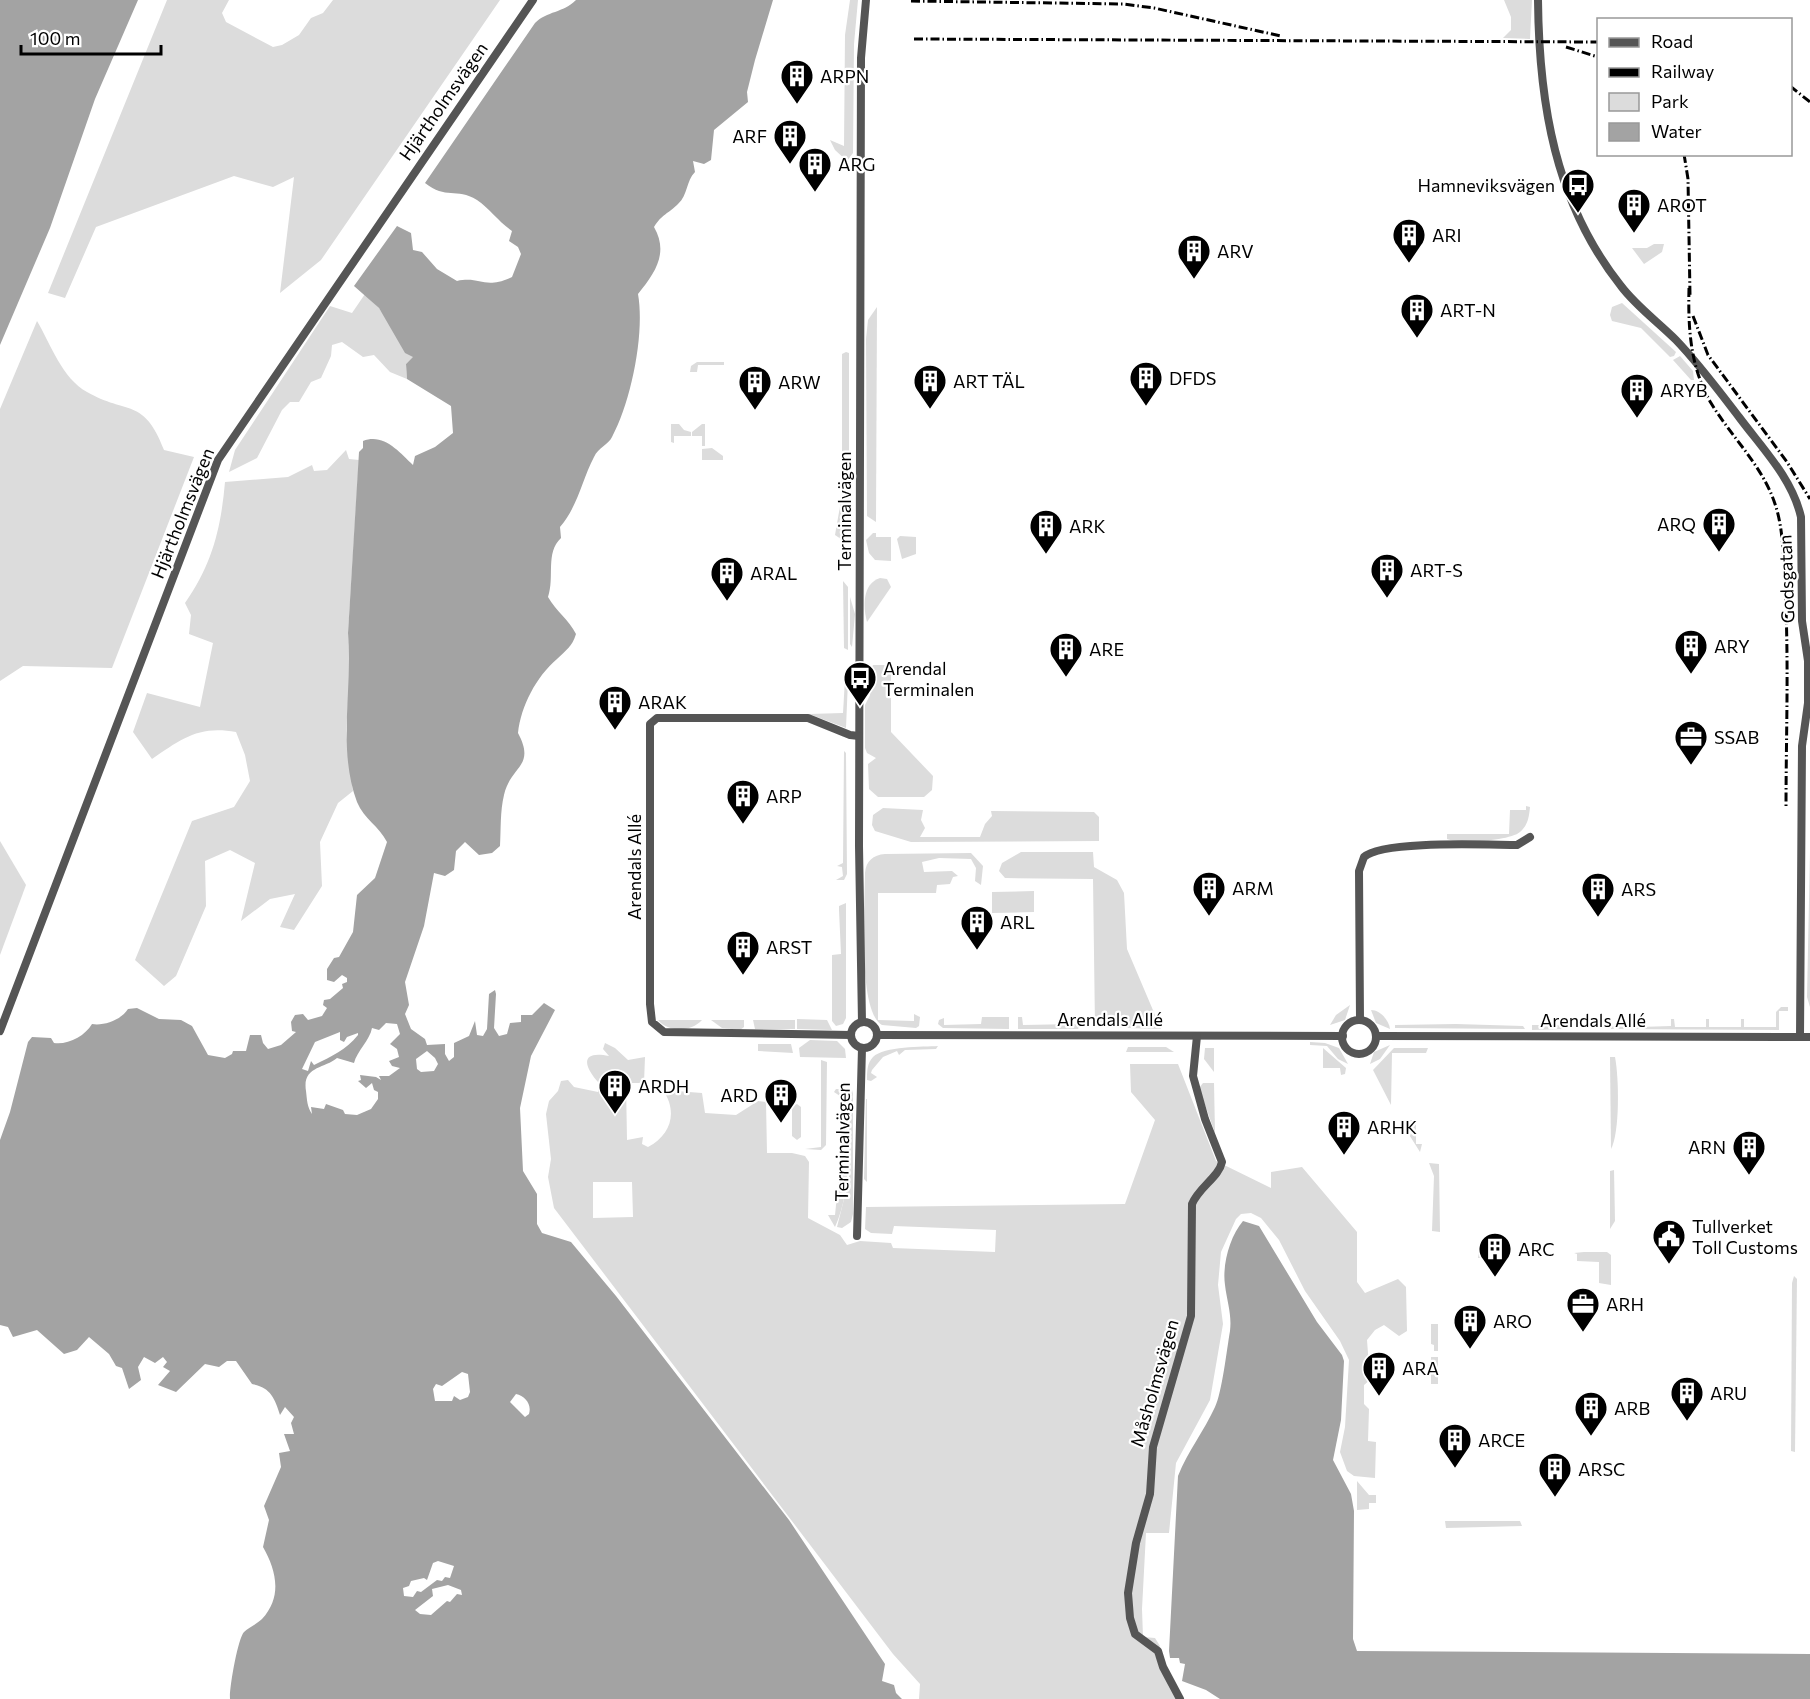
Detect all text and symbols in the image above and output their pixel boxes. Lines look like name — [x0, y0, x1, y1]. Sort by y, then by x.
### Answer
scale bar — [21, 18, 160, 56]
legend — [1597, 18, 1792, 156]
text: 100 m — [30, 27, 80, 49]
text: Road — [1651, 30, 1693, 52]
street label: Hjärtholmsvägen — [394, 38, 492, 164]
building icon: ARPN — [779, 58, 815, 105]
text: Railway — [1651, 60, 1714, 82]
place label: ARPN — [820, 65, 869, 87]
text: Park — [1651, 90, 1689, 112]
building icon: ARF — [772, 118, 808, 165]
text: Water — [1651, 120, 1702, 142]
place label: ARF — [732, 125, 767, 147]
building icon: ARG — [797, 146, 833, 193]
place label: ARG — [838, 153, 875, 175]
bus stop icon: Hamneviksvägen — [1560, 167, 1596, 214]
place label: Hamneviksvägen — [1417, 174, 1555, 196]
building icon: AROT — [1616, 187, 1652, 234]
place label: AROT — [1657, 194, 1707, 216]
building icon: ARI — [1391, 217, 1427, 264]
place label: ARI — [1432, 224, 1462, 246]
building icon: ARV — [1176, 233, 1212, 280]
place label: ARV — [1217, 240, 1254, 262]
building icon: ART-N — [1399, 292, 1435, 339]
place label: ART-N — [1440, 299, 1496, 321]
building icon: DFDS — [1128, 360, 1164, 407]
building icon: ART TÄL — [912, 363, 948, 410]
building icon: ARW — [737, 364, 773, 411]
place label: DFDS — [1169, 367, 1216, 389]
place label: ART TÄL — [953, 370, 1025, 392]
place label: ARW — [778, 371, 821, 393]
building icon: ARYB — [1619, 372, 1655, 419]
place label: ARYB — [1660, 379, 1707, 401]
street label: Hjärtholmsvägen — [146, 444, 218, 582]
street label: Terminalvägen — [833, 451, 855, 571]
building icon: ARQ — [1701, 506, 1737, 553]
building icon: ARK — [1028, 508, 1064, 555]
place label: ARQ — [1657, 513, 1696, 535]
place label: ARK — [1069, 515, 1106, 537]
street label: Godsgatan — [1773, 534, 1799, 624]
building icon: ART-S — [1369, 552, 1405, 599]
building icon: ARAL — [709, 555, 745, 602]
place label: ART-S — [1410, 559, 1463, 581]
place label: ARAL — [750, 562, 797, 584]
building icon: ARY — [1673, 628, 1709, 675]
building icon: ARE — [1048, 631, 1084, 678]
place label: ARY — [1714, 635, 1750, 657]
place label: ARE — [1089, 638, 1124, 660]
place label: Arendal Terminalen — [883, 657, 974, 700]
bus stop icon: Arendal Terminalen — [842, 660, 878, 707]
building icon: ARAK — [597, 684, 633, 731]
place label: ARAK — [638, 691, 687, 713]
office icon: SSAB — [1673, 719, 1709, 766]
place label: SSAB — [1714, 726, 1759, 748]
building icon: ARP — [725, 778, 761, 825]
place label: ARP — [766, 785, 802, 807]
street label: Arendals Allé — [623, 814, 645, 920]
building icon: ARM — [1191, 870, 1227, 917]
building icon: ARS — [1580, 871, 1616, 918]
place label: ARM — [1232, 877, 1274, 899]
place label: ARS — [1621, 878, 1656, 900]
building icon: ARL — [959, 904, 995, 951]
place label: ARL — [1000, 911, 1035, 933]
building icon: ARST — [725, 929, 761, 976]
place label: ARST — [766, 936, 812, 958]
street label: Arendals Allé — [1057, 1008, 1163, 1030]
street label: Arendals Allé — [1540, 1009, 1646, 1031]
building icon: ARDH — [597, 1068, 633, 1115]
place label: ARDH — [638, 1075, 689, 1097]
building icon: ARD — [763, 1077, 799, 1124]
street label: Terminalvägen — [830, 1082, 854, 1202]
place label: ARD — [720, 1084, 758, 1106]
building icon: ARHK — [1326, 1109, 1362, 1156]
place label: ARHK — [1367, 1116, 1417, 1138]
building icon: ARN — [1731, 1129, 1767, 1176]
place label: ARN — [1688, 1136, 1726, 1158]
place label: Tullverket Toll Customs — [1692, 1215, 1798, 1258]
public building icon: Tullverket Toll Customs — [1651, 1218, 1687, 1265]
building icon: ARC — [1477, 1231, 1513, 1278]
place label: ARC — [1518, 1238, 1555, 1260]
office icon: ARH — [1565, 1286, 1601, 1333]
place label: ARH — [1606, 1293, 1644, 1315]
building icon: ARO — [1452, 1303, 1488, 1350]
place label: ARO — [1493, 1310, 1532, 1332]
street label: Måsholmsvägen — [1125, 1317, 1183, 1449]
building icon: ARA — [1361, 1350, 1397, 1397]
place label: ARA — [1402, 1357, 1439, 1379]
building icon: ARU — [1669, 1375, 1705, 1422]
place label: ARU — [1710, 1382, 1747, 1404]
building icon: ARB — [1573, 1390, 1609, 1437]
place label: ARB — [1614, 1397, 1650, 1419]
building icon: ARCE — [1437, 1422, 1473, 1469]
place label: ARCE — [1478, 1429, 1525, 1451]
building icon: ARSC — [1537, 1451, 1573, 1498]
place label: ARSC — [1578, 1458, 1625, 1480]

